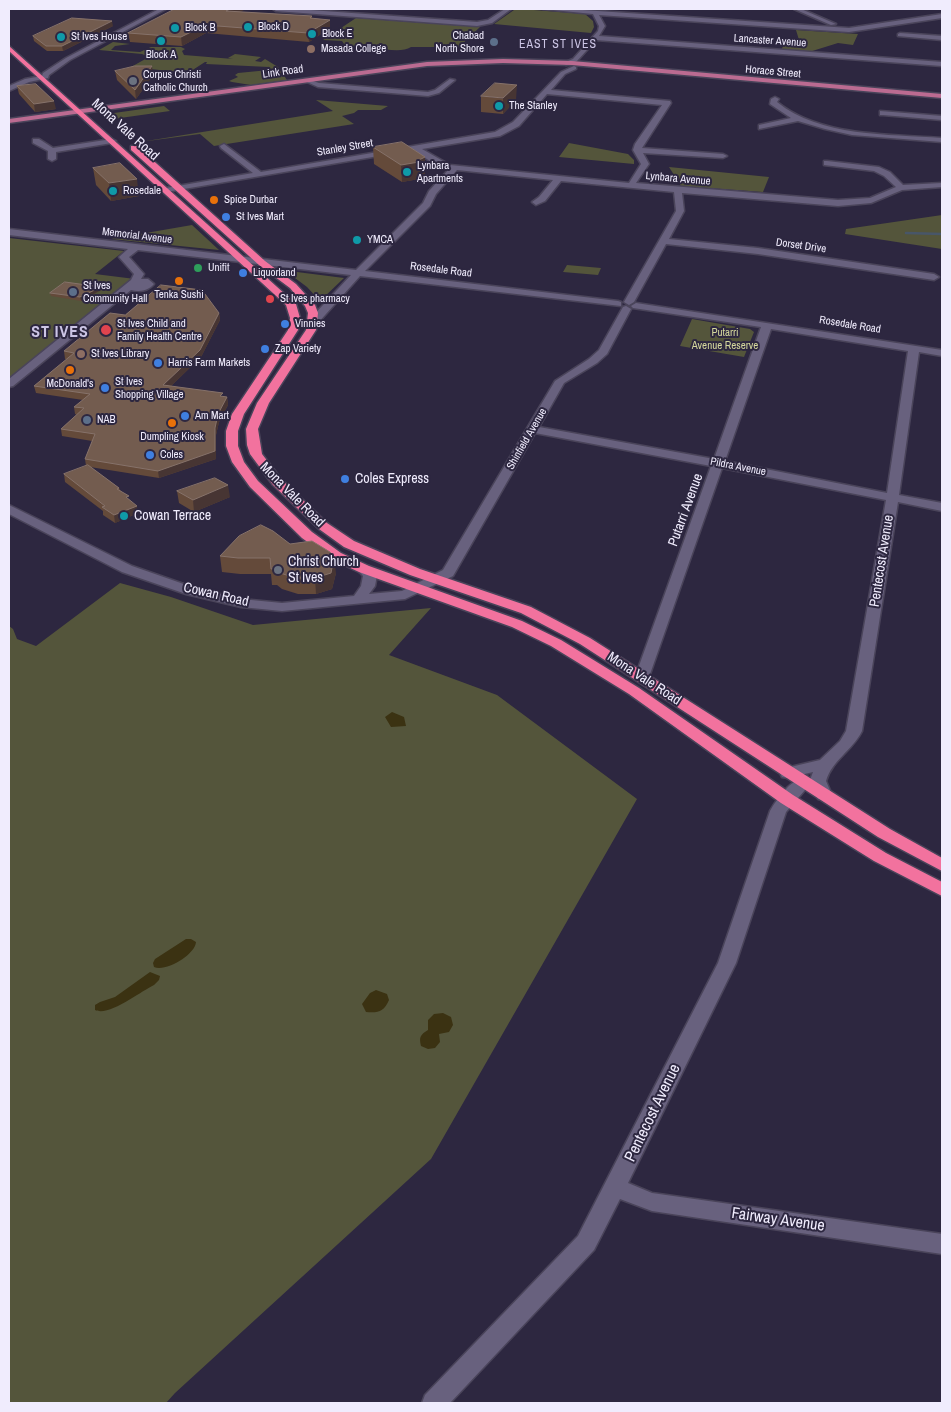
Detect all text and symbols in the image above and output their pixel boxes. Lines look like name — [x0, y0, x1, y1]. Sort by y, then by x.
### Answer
place label: Block D — [258, 20, 289, 34]
place label: Block B — [185, 21, 216, 35]
marker: Block D — [242, 21, 254, 33]
marker: Block B — [169, 22, 181, 34]
place label: Block E — [322, 27, 353, 41]
marker: Block E — [306, 28, 318, 40]
place label: Chabad North Shore — [435, 29, 484, 55]
place label: St Ives House — [71, 30, 127, 44]
marker: St Ives House — [55, 31, 67, 43]
street label: Lancaster Avenue — [733, 32, 807, 50]
marker: Block A — [155, 35, 167, 47]
marker: Chabad North Shore — [488, 36, 500, 48]
district label: EAST ST IVES — [517, 38, 599, 52]
place label: Masada College — [321, 42, 386, 56]
marker: Masada College — [305, 43, 317, 55]
place label: Block A — [146, 48, 176, 62]
street label: Link Road — [262, 63, 304, 81]
street label: Horace Street — [745, 63, 801, 81]
place label: Corpus Christi Catholic Church — [143, 68, 208, 94]
marker: Corpus Christi Catholic Church — [127, 75, 139, 87]
street label: Mona Vale Road — [88, 95, 162, 165]
place label: The Stanley — [509, 99, 557, 113]
marker: The Stanley — [493, 100, 505, 112]
street label: Stanley Street — [316, 137, 374, 159]
place label: Lynbara Apartments — [417, 159, 463, 185]
marker: Lynbara Apartments — [401, 166, 413, 178]
street label: Lynbara Avenue — [645, 170, 711, 188]
place label: Rosedale — [123, 184, 161, 198]
marker: Rosedale — [107, 185, 119, 197]
place label: Spice Durbar — [224, 193, 277, 207]
marker: Spice Durbar — [208, 194, 220, 206]
place label: St Ives Mart — [236, 210, 284, 224]
marker: St Ives Mart — [220, 211, 232, 223]
street label: Memorial Avenue — [101, 225, 173, 247]
place label: YMCA — [367, 233, 393, 247]
marker: YMCA — [351, 234, 363, 246]
street label: Dorset Drive — [775, 236, 827, 256]
street label: Rosedale Road — [409, 260, 473, 280]
place label: Unifit — [208, 261, 230, 275]
marker: Unifit — [192, 262, 204, 274]
place label: Liquorland — [253, 266, 296, 280]
marker: Liquorland — [237, 267, 249, 279]
marker: Tenka Sushi — [173, 275, 185, 287]
place label: St Ives Community Hall — [83, 279, 147, 305]
marker: St Ives Community Hall — [67, 286, 79, 298]
place label: Tenka Sushi — [154, 288, 204, 302]
place label: St Ives pharmacy — [280, 292, 350, 306]
marker: St Ives pharmacy — [264, 293, 276, 305]
street label: Rosedale Road — [818, 314, 882, 336]
place label: St Ives Child and Family Health Centre — [117, 317, 202, 343]
place label: Vinnies — [295, 317, 325, 331]
marker: Vinnies — [279, 318, 291, 330]
district label: ST IVES — [30, 323, 90, 343]
marker: St Ives Child and Family Health Centre — [99, 323, 113, 337]
park label: Putarri Avenue Reserve — [692, 326, 758, 352]
place label: Zap Variety — [275, 342, 321, 356]
marker: Zap Variety — [259, 343, 271, 355]
place label: St Ives Library — [91, 347, 149, 361]
marker: St Ives Library — [75, 348, 87, 360]
place label: Harris Farm Markets — [168, 356, 250, 370]
marker: Harris Farm Markets — [152, 357, 164, 369]
marker: McDonald's — [64, 364, 76, 376]
place label: St Ives Shopping Village — [115, 375, 184, 401]
place label: McDonald's — [47, 377, 93, 391]
marker: St Ives Shopping Village — [99, 382, 111, 394]
street label: Shinfield Avenue — [504, 406, 550, 472]
place label: Am Mart — [195, 409, 229, 423]
marker: Am Mart — [179, 410, 191, 422]
place label: NAB — [97, 413, 116, 427]
marker: NAB — [81, 414, 93, 426]
marker: Dumpling Kiosk — [166, 417, 178, 429]
place label: Dumpling Kiosk — [140, 430, 204, 444]
place label: Coles — [160, 448, 183, 462]
marker: Coles — [144, 449, 156, 461]
street label: Pildra Avenue — [709, 455, 767, 479]
street label: Mona Vale Road — [256, 459, 328, 531]
place label: Coles Express — [355, 471, 429, 487]
street label: Putarri Avenue — [665, 471, 707, 549]
marker: Coles Express — [339, 473, 351, 485]
place label: Cowan Terrace — [134, 508, 211, 524]
marker: Cowan Terrace — [118, 510, 130, 522]
street label: Pentecost Avenue — [866, 514, 898, 608]
place label: Christ Church St Ives — [288, 554, 359, 586]
marker: Christ Church St Ives — [272, 564, 284, 576]
street label: Cowan Road — [182, 579, 250, 611]
street label: Mona Vale Road — [604, 649, 684, 709]
street label: Pentecost Avenue — [621, 1061, 685, 1165]
street label: Fairway Avenue — [730, 1204, 826, 1236]

